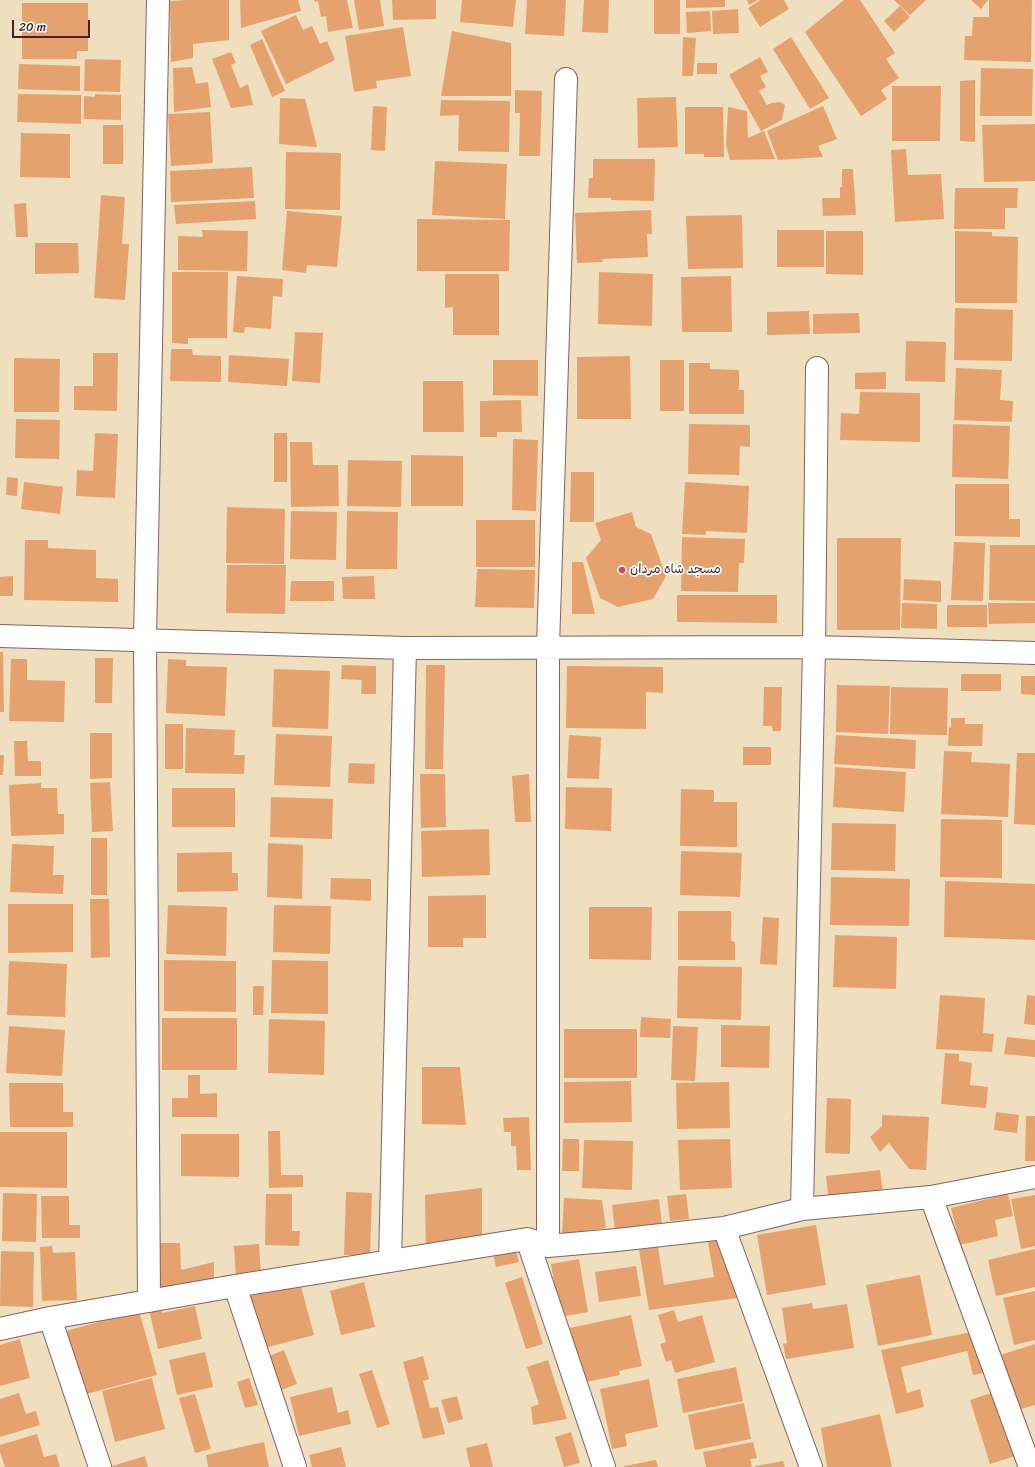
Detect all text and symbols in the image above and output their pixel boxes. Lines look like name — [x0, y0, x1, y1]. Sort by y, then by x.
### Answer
scale bar — [14, 12, 92, 38]
text: 20 m — [19, 16, 46, 38]
place label: مسجد شاه مردان — [630, 562, 721, 578]
marker: مسجد شاه مردان — [617, 565, 627, 575]

